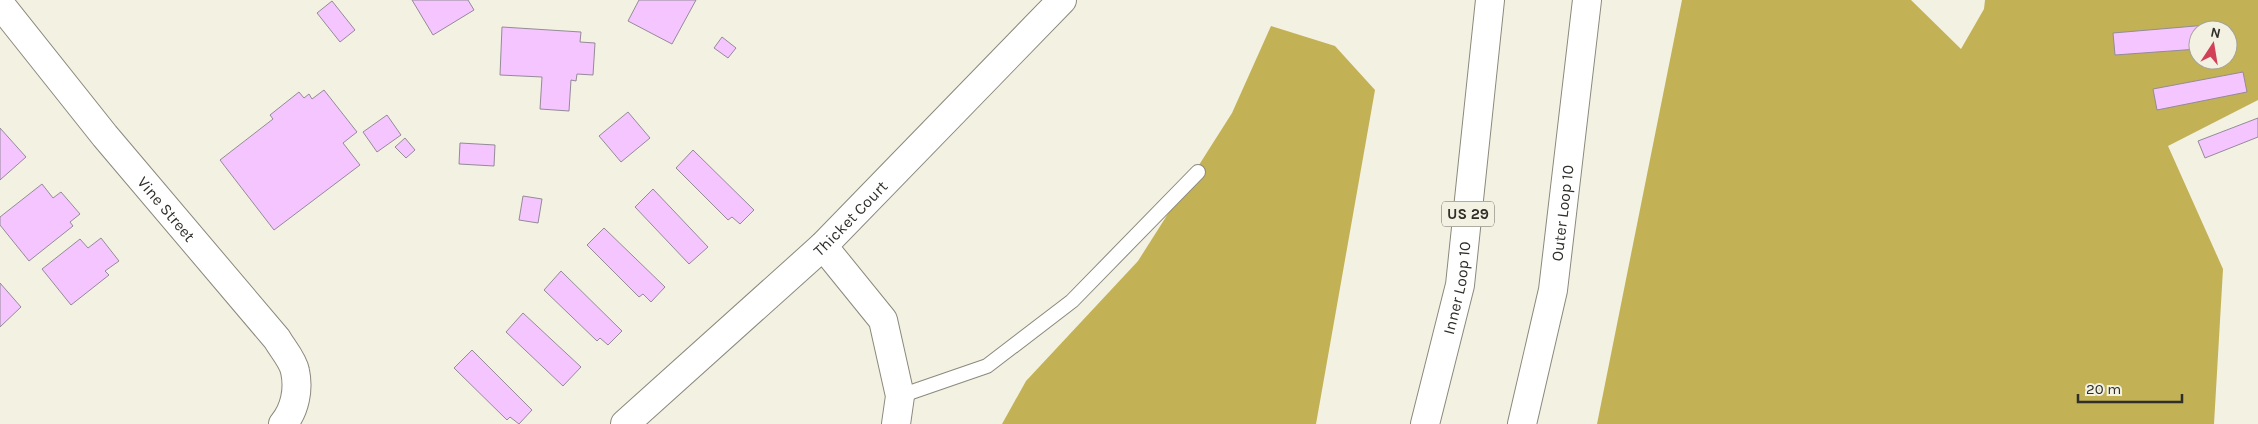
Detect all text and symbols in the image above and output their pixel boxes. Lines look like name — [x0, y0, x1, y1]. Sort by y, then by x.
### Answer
north arrow — [2188, 20, 2238, 70]
text: N — [2209, 23, 2222, 42]
street label: Outer Loop 10 — [1547, 164, 1577, 262]
street label: Vine Street — [134, 172, 200, 245]
street label: Thicket Court — [809, 176, 891, 260]
road number: US 29 — [1442, 202, 1494, 226]
street label: Inner Loop 10 — [1438, 240, 1474, 336]
scale bar — [2078, 372, 2182, 404]
text: 20 m — [2086, 380, 2121, 398]

